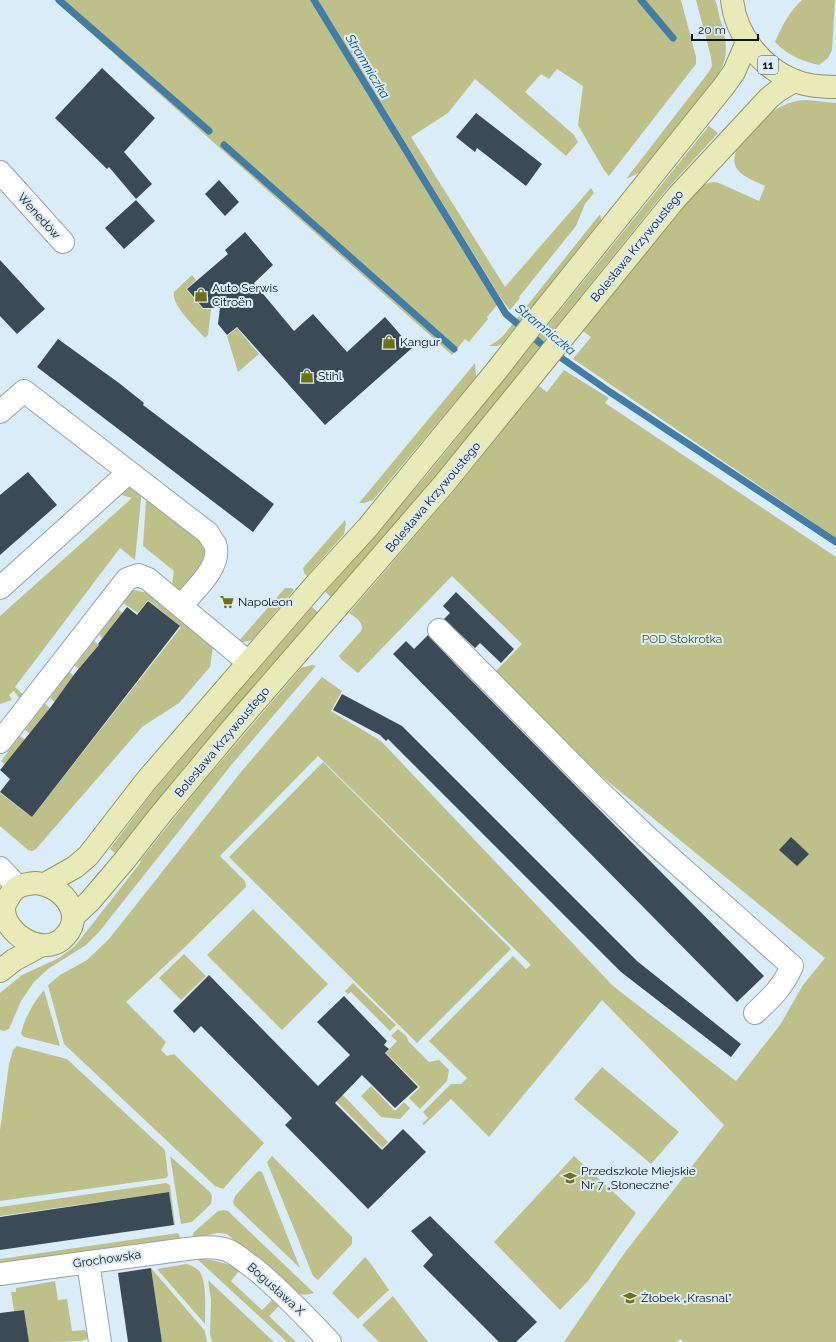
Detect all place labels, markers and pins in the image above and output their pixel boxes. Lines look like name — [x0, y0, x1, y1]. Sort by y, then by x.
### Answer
place label: Auto Serwis Citroën — [212, 281, 278, 309]
shop icon: Auto Serwis Citroën — [193, 287, 209, 303]
shop icon: Kangur — [381, 334, 397, 350]
place label: Kangur — [400, 335, 441, 349]
shop icon: Stihl — [299, 368, 315, 384]
place label: Stihl — [318, 369, 343, 383]
supermarket icon: Napoleon — [219, 594, 235, 610]
place label: Napoleon — [238, 595, 293, 609]
place label: Przedszkole Miejskie Nr 7 „Słoneczne” — [581, 1164, 696, 1192]
school or university icon: Przedszkole Miejskie Nr 7 „Słoneczne” — [562, 1170, 578, 1186]
school or university icon: Żłobek „Krasnal” — [622, 1290, 638, 1306]
place label: Żłobek „Krasnal” — [641, 1291, 732, 1305]

